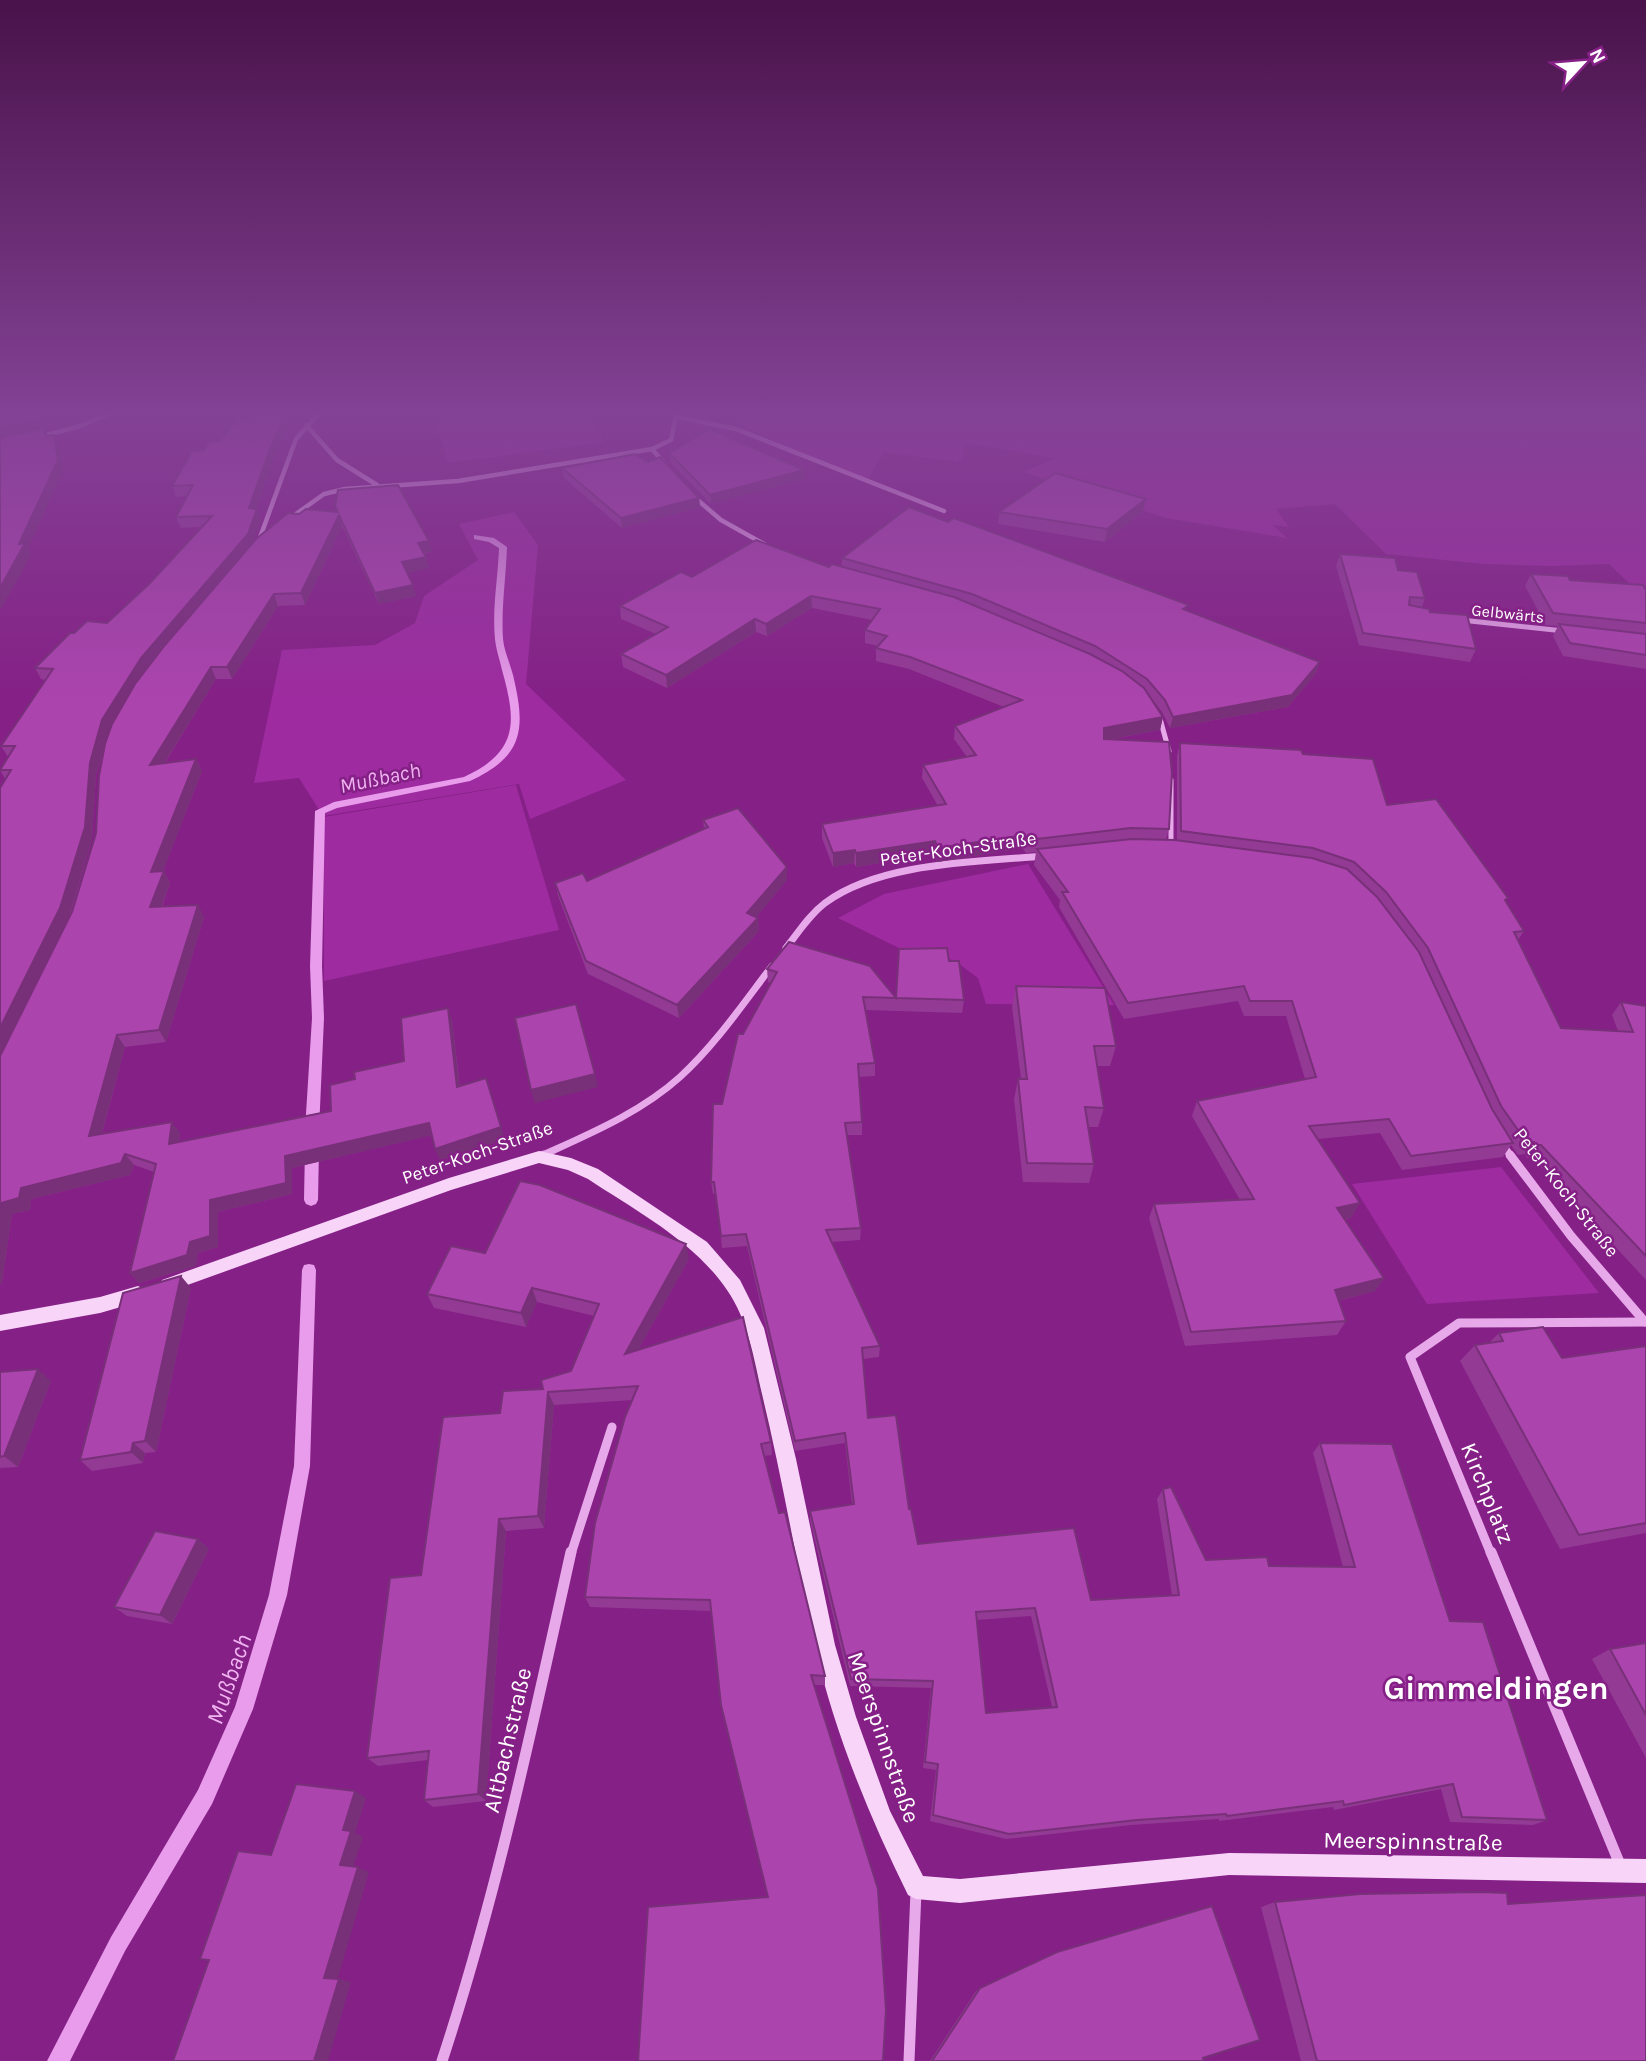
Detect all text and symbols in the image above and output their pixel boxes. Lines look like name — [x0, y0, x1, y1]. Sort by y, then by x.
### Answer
north arrow — [1548, 28, 1618, 98]
text: N — [1585, 45, 1610, 67]
street label: Gelbwärts — [1471, 600, 1545, 627]
water label: Mußbach — [337, 758, 423, 798]
street label: Peter-Koch-Straße — [878, 827, 1038, 871]
street label: Peter-Koch-Straße — [399, 1117, 556, 1189]
street label: Peter-Koch-Straße — [1509, 1124, 1623, 1262]
street label: Kirchplatz — [1455, 1439, 1520, 1548]
water label: Mußbach — [201, 1630, 257, 1728]
street label: Meerspinnstraße — [842, 1648, 925, 1826]
street label: Altbachstraße — [478, 1665, 537, 1815]
district label: Gimmeldingen — [1383, 1670, 1609, 1707]
street label: Meerspinnstraße — [1323, 1826, 1503, 1857]

